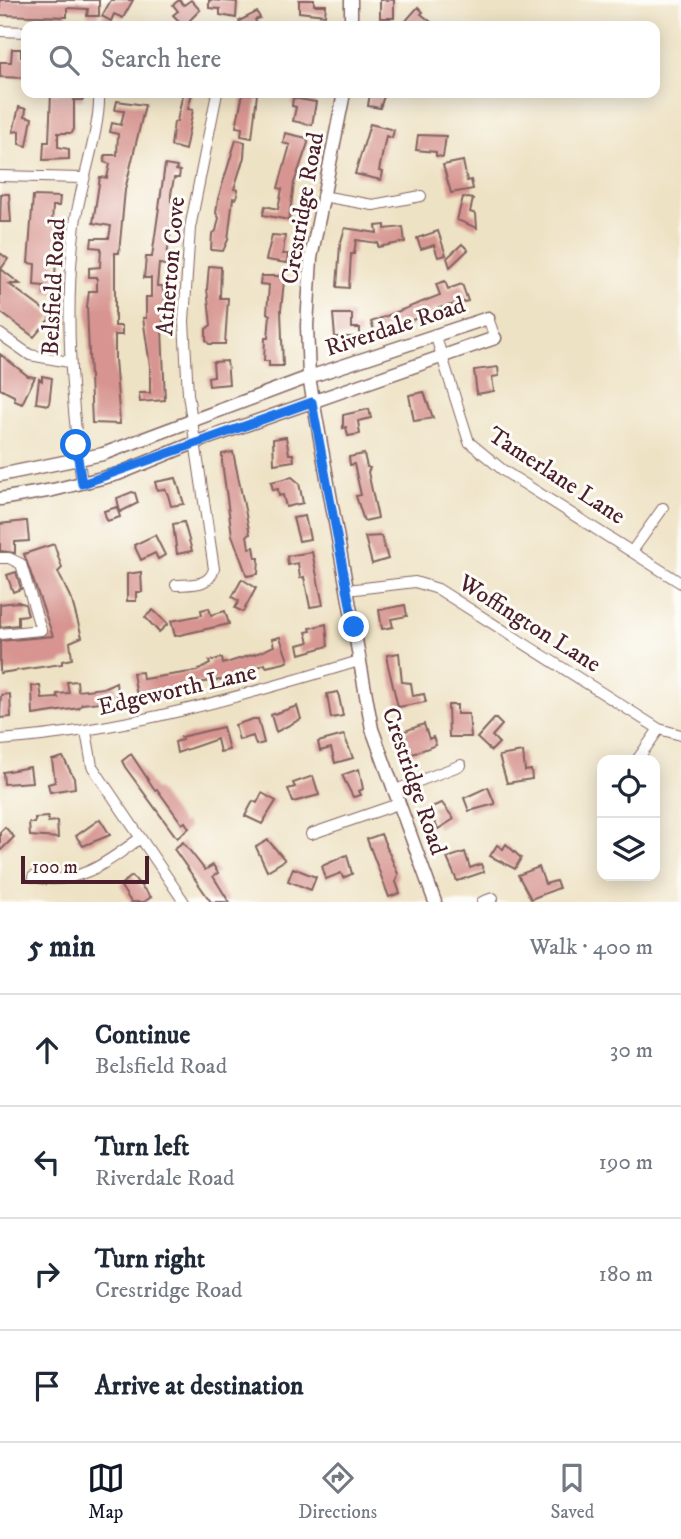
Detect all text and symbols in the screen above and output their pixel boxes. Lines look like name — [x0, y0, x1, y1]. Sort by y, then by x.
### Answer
search box — [21, 21, 660, 98]
icon: search — [45, 41, 83, 79]
text: Search here — [101, 43, 221, 76]
street label: Crestridge Road — [275, 130, 331, 287]
street label: Atherton Cove — [150, 195, 192, 337]
street label: Belsfield Road — [35, 217, 73, 357]
street label: Riverdale Road — [321, 290, 469, 364]
street label: Tamerlane Lane — [482, 420, 631, 531]
route start — [60, 429, 91, 460]
street label: Woffington Lane — [452, 568, 606, 680]
route end — [338, 611, 369, 642]
street label: Edgeworth Lane — [95, 657, 259, 723]
street label: Crestridge Road — [375, 704, 453, 859]
map controls — [597, 755, 660, 881]
button: locate — [597, 755, 660, 818]
button: layers — [597, 818, 660, 881]
scale bar — [21, 853, 149, 885]
text: 100 m — [32, 856, 78, 879]
text: 5 min — [28, 929, 95, 966]
text: Walk · 400 m — [530, 933, 653, 962]
text: Continue — [95, 1019, 190, 1052]
icon: ahead — [28, 1031, 66, 1069]
text: 30 m — [610, 1036, 653, 1065]
text: Belsfield Road — [95, 1052, 227, 1081]
text: Turn left — [95, 1131, 189, 1164]
icon: left — [28, 1143, 66, 1181]
text: 190 m — [599, 1148, 653, 1177]
text: Riverdale Road — [95, 1164, 234, 1193]
text: Turn right — [95, 1243, 205, 1276]
icon: right — [28, 1255, 66, 1293]
text: 180 m — [598, 1260, 653, 1289]
text: Crestridge Road — [95, 1276, 243, 1305]
icon: arrive — [28, 1367, 66, 1405]
text: Arrive at destination — [95, 1370, 304, 1403]
tab: Map — [87, 1459, 125, 1524]
tab: Directions — [298, 1459, 377, 1524]
tab: Saved — [551, 1459, 594, 1524]

